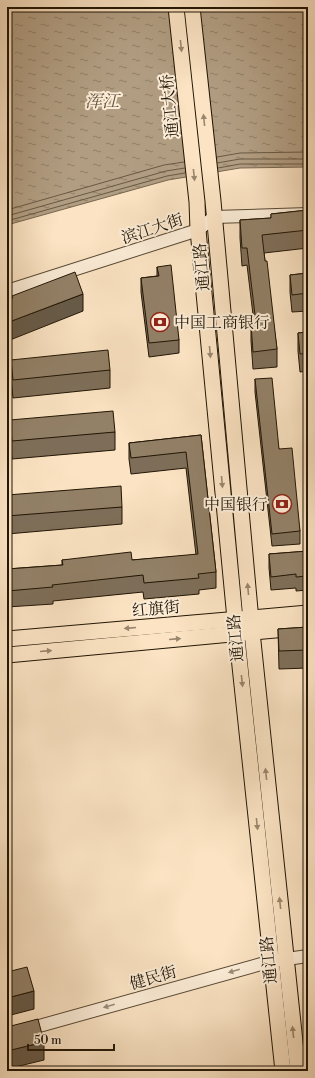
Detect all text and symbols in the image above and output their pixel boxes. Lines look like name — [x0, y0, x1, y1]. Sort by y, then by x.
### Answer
one-way arrow — [177, 40, 184, 52]
street label: 通江大桥 — [157, 73, 183, 139]
water label: 浑江 — [85, 91, 122, 113]
one-way arrow — [201, 114, 207, 126]
one-way arrow — [191, 169, 197, 181]
street label: 滨江大街 — [119, 210, 186, 248]
street label: 通江路 — [190, 242, 214, 292]
bank icon: 中国工商银行 — [149, 311, 171, 333]
place label: 中国工商银行 — [174, 313, 270, 333]
one-way arrow — [206, 346, 213, 358]
one-way arrow — [219, 476, 225, 488]
bank icon: 中国银行 — [271, 493, 293, 515]
place label: 中国银行 — [204, 495, 268, 515]
one-way arrow — [245, 583, 251, 595]
street label: 红旗街 — [131, 597, 181, 621]
street label: 通江路 — [224, 613, 248, 663]
one-way arrow — [124, 625, 136, 631]
one-way arrow — [169, 636, 181, 642]
one-way arrow — [40, 648, 52, 654]
one-way arrow — [239, 675, 245, 687]
one-way arrow — [263, 768, 270, 780]
one-way arrow — [254, 818, 260, 830]
one-way arrow — [277, 897, 283, 909]
street label: 通江路 — [257, 935, 281, 985]
street label: 健民街 — [127, 962, 179, 994]
one-way arrow — [228, 968, 240, 974]
one-way arrow — [102, 1003, 114, 1009]
scale bar — [28, 1026, 114, 1052]
one-way arrow — [290, 1026, 297, 1038]
text: 50 m — [34, 1033, 62, 1048]

